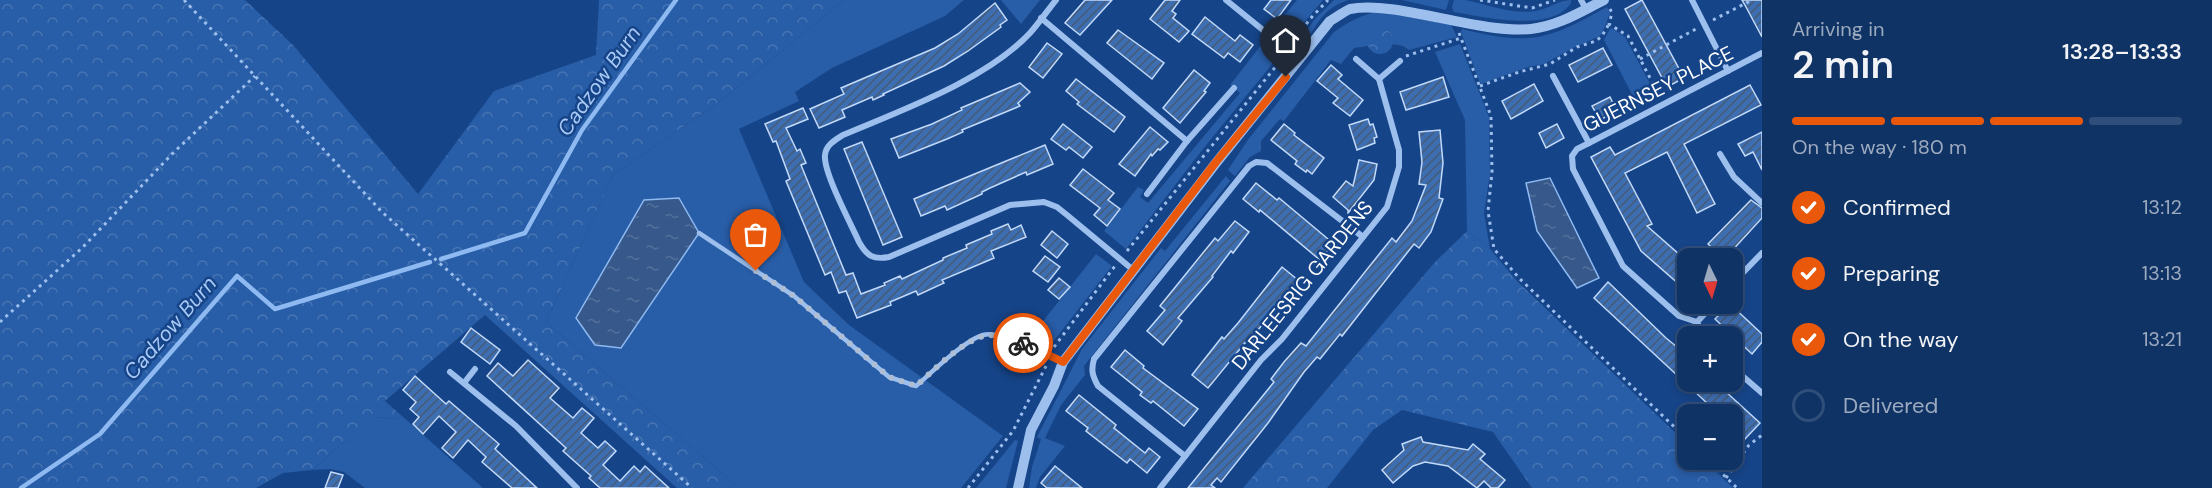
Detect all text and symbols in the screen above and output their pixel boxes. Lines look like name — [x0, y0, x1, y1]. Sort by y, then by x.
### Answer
pin — [1260, 15, 1311, 77]
text: Arriving in — [1792, 16, 1884, 42]
water label: Cadzow Burn — [551, 20, 647, 142]
icon: home — [1269, 24, 1302, 57]
text: 13:28–13:33 — [2062, 37, 2182, 66]
text: 2 min — [1792, 39, 1894, 90]
street label: GUERNSEY PLACE — [1578, 40, 1738, 138]
text: On the way · 180 m — [1792, 134, 1967, 160]
icon: check — [1792, 191, 1825, 224]
text: Confirmed — [1843, 193, 1951, 222]
text: 13:12 — [2142, 194, 2182, 220]
street label: DARLEESRIG GARDENS — [1226, 195, 1378, 375]
pin — [730, 209, 781, 271]
icon: bag — [739, 218, 772, 251]
north arrow — [1677, 248, 1743, 314]
map controls — [1677, 248, 1743, 470]
icon: check — [1792, 257, 1825, 290]
text: Preparing — [1843, 259, 1940, 288]
text: 13:13 — [2142, 260, 2182, 286]
water label: Cadzow Burn — [117, 270, 223, 386]
courier — [993, 313, 1053, 373]
icon: check — [1792, 323, 1825, 356]
text: On the way — [1843, 325, 1958, 354]
button: + — [1677, 326, 1743, 392]
text: 13:21 — [2142, 326, 2182, 352]
icon: bike — [1007, 327, 1040, 360]
text: Delivered — [1843, 391, 1938, 420]
button: − — [1677, 404, 1743, 470]

